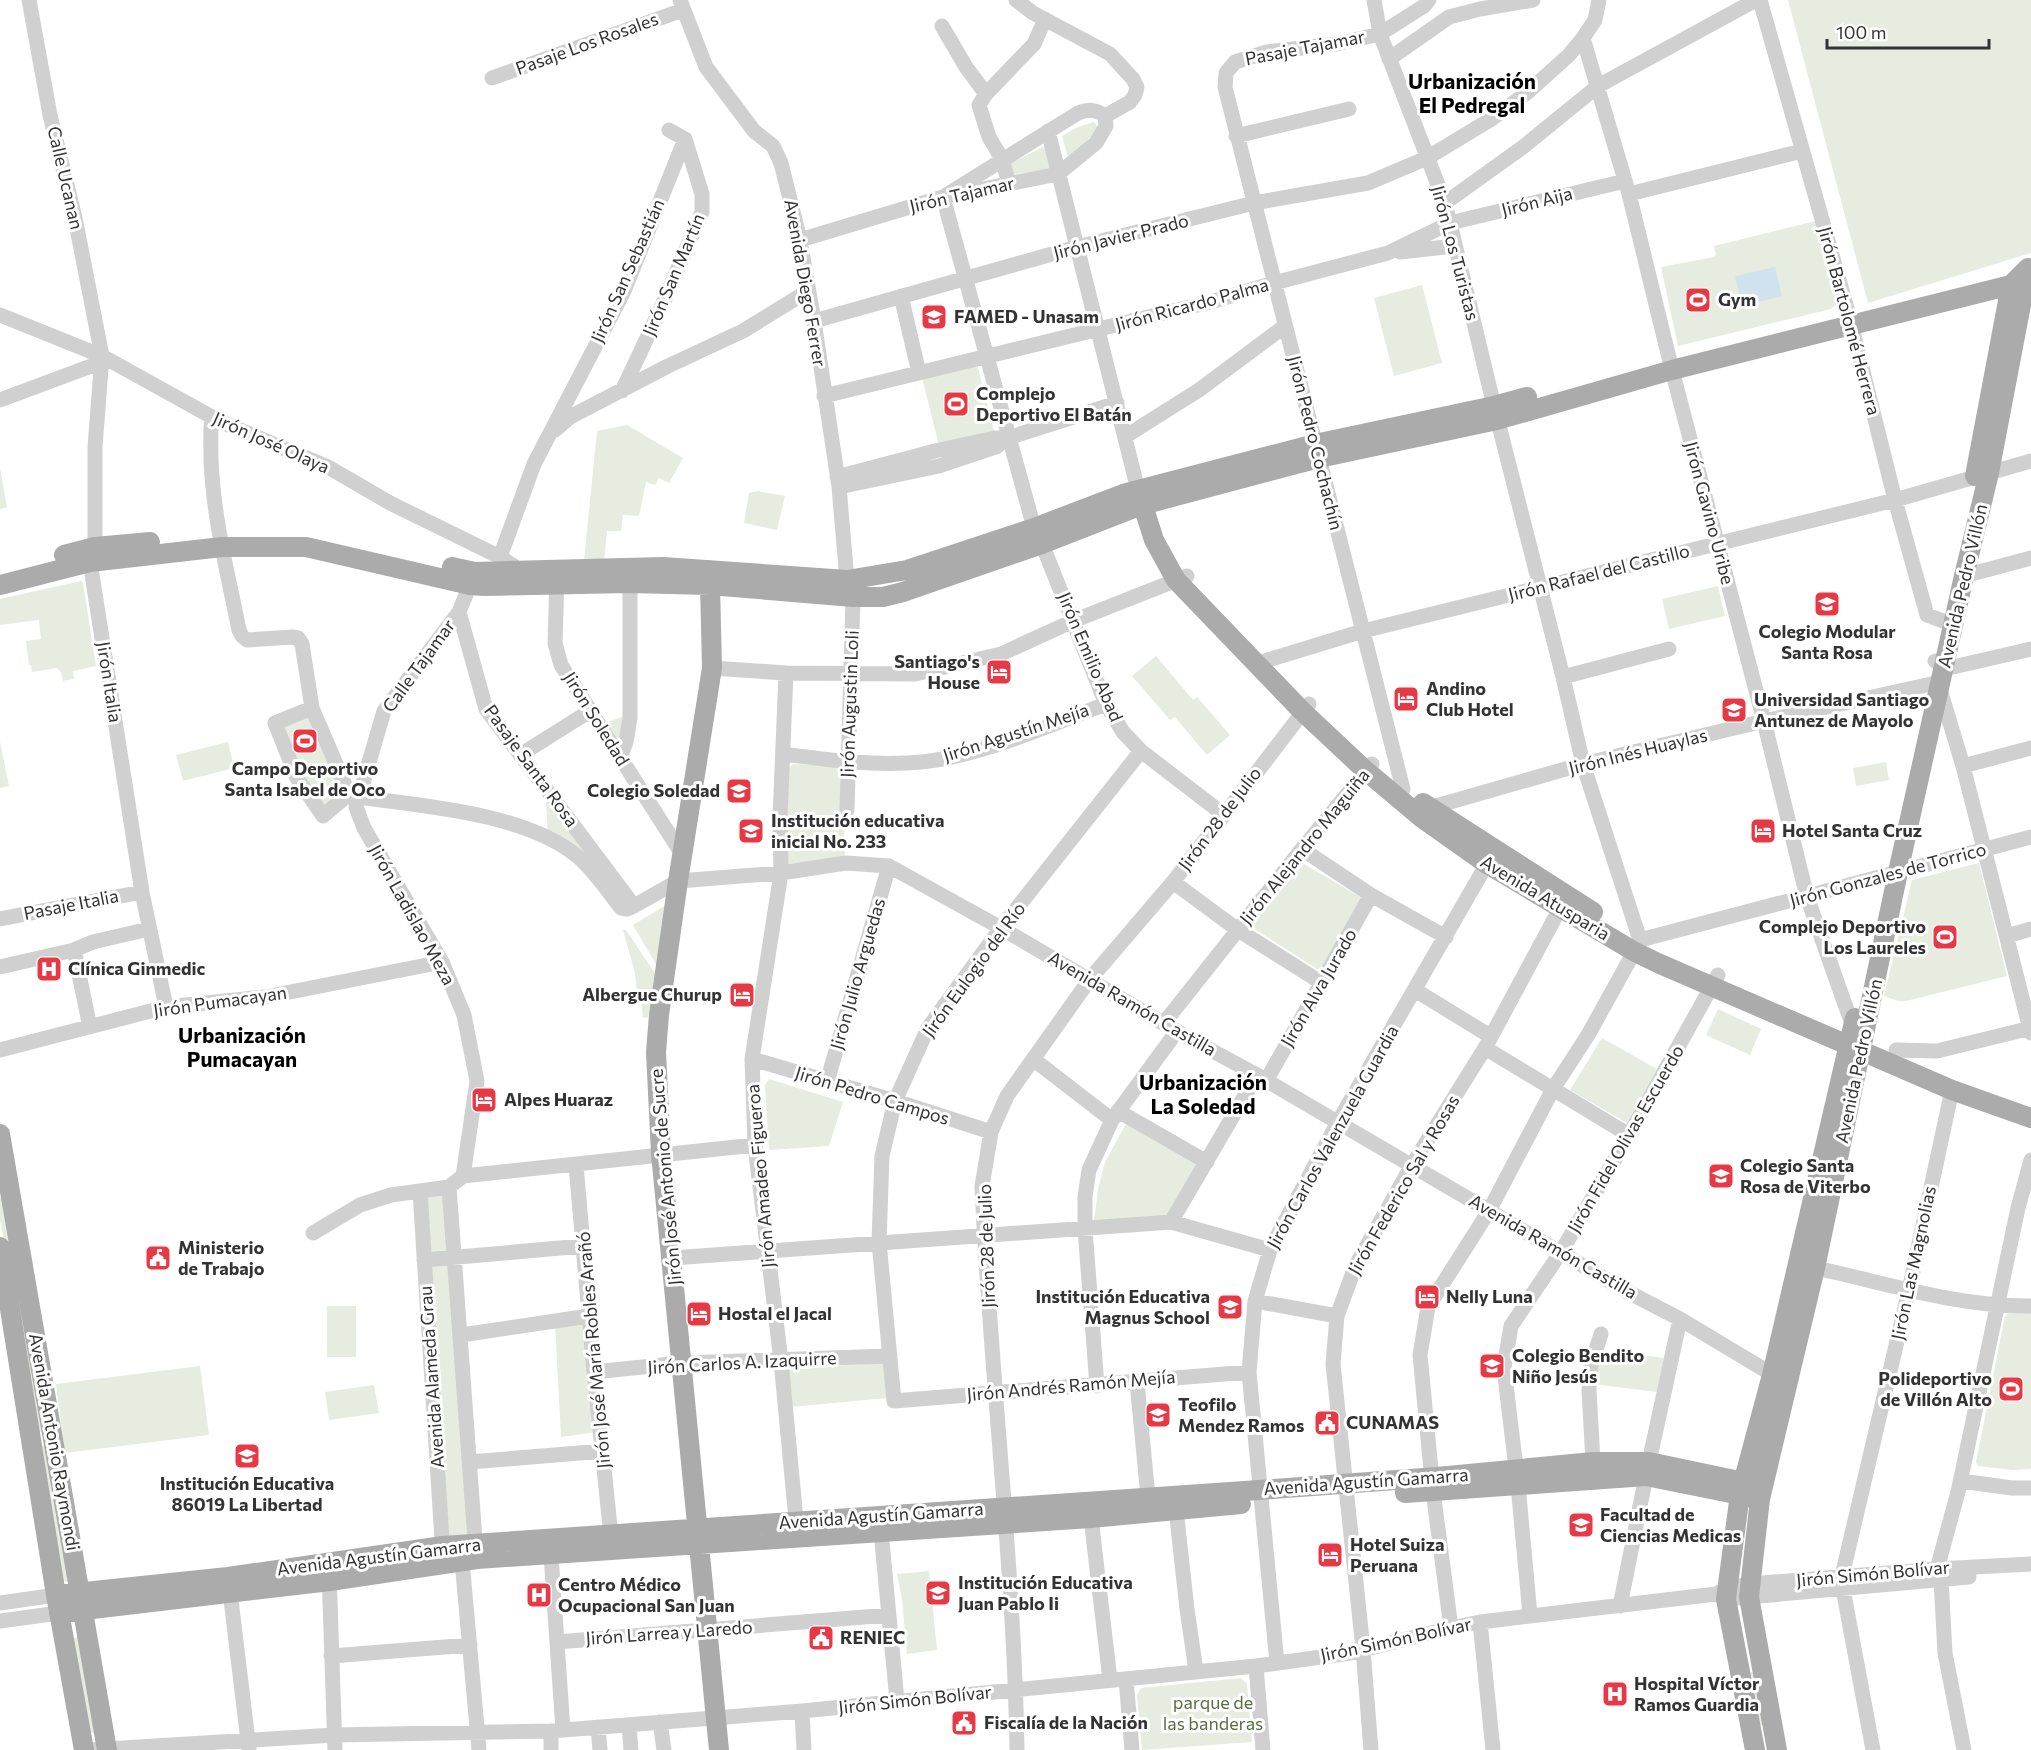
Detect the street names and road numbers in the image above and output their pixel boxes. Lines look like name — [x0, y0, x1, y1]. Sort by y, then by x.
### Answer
street label: Pasaje Los Rosales — [512, 7, 661, 79]
street label: Pasaje Tajamar — [1243, 25, 1367, 69]
street label: Calle Ucanan — [43, 124, 89, 232]
street label: Jirón Tajamar — [907, 171, 1016, 217]
street label: Jirón Aija — [1499, 182, 1575, 220]
street label: Jirón Los Turistas — [1427, 183, 1485, 323]
street label: Jirón San Sebastián — [586, 195, 669, 346]
street label: Avenida Diego Ferrer — [780, 197, 832, 368]
street label: Jirón Javier Prado — [1051, 209, 1191, 263]
street label: Jirón San Martín — [637, 210, 709, 339]
street label: Jirón Bartolomé Herrera — [1814, 224, 1886, 418]
street label: Jirón Ricardo Palma — [1113, 273, 1271, 335]
street label: Jirón Pedro Cochachín — [1284, 353, 1348, 532]
street label: Jirón José Olaya — [210, 407, 333, 478]
street label: Jirón Gavino Uribe — [1680, 439, 1740, 587]
street label: Avenida Pedro Villón — [1932, 502, 1992, 670]
street label: Jirón Rafael del Castillo — [1506, 539, 1692, 605]
street label: Jirón Emilio Abad — [1054, 589, 1128, 725]
street label: Calle Tajamar — [377, 615, 459, 716]
street label: Jirón Augustin Loli — [835, 630, 863, 778]
street label: Jirón Italia — [93, 640, 127, 724]
street label: Jirón Soledad — [559, 667, 634, 770]
street label: Jirón Agustín Mejía — [940, 698, 1092, 766]
street label: Pasaje Santa Rosa — [480, 700, 584, 831]
street label: Jirón Inés Huaylas — [1566, 723, 1709, 779]
street label: Jirón 28 de Julio — [1173, 762, 1265, 875]
street label: Jirón Alejandro Maguiña — [1235, 764, 1374, 929]
street label: Jirón Gonzales de Torrico — [1787, 837, 1988, 911]
street label: Jirón Ladislao Meza — [365, 840, 461, 989]
street label: Avenida Atusparia — [1477, 850, 1614, 944]
street label: Pasaje Italia — [21, 884, 120, 924]
street label: Jirón Julio Arguedas — [825, 895, 889, 1052]
street label: Jirón Eulogio del Río — [917, 898, 1029, 1041]
street label: Jirón Alva Jurado — [1275, 924, 1361, 1051]
street label: Avenida Ramón Castilla — [1045, 946, 1220, 1060]
street label: Avenida Pedro Villón — [1830, 977, 1886, 1145]
street label: Jirón Pumacayan — [152, 981, 288, 1021]
street label: Jirón Carlos Valenzuela Guardia — [1261, 1021, 1403, 1252]
street label: Jirón Fidel Olivas Escuerdo — [1562, 1041, 1688, 1236]
street label: Jirón Pedro Campos — [793, 1061, 952, 1129]
street label: Jirón José Antonio de Sucre — [645, 1068, 685, 1286]
street label: Jirón Amadeo Figueroa — [741, 1083, 779, 1269]
street label: Jirón Federico Sal y Rosas — [1343, 1091, 1464, 1278]
street label: Jirón 28 de Julio — [973, 1184, 999, 1308]
street label: Jirón Las Magnolias — [1886, 1184, 1940, 1342]
street label: Avenida Ramón Castilla — [1466, 1189, 1641, 1303]
street label: Jirón José María Robles Arañó — [572, 1231, 614, 1470]
street label: Avenida Alameda Grau — [414, 1285, 448, 1469]
street label: Avenida Antonio Raymondi — [25, 1331, 85, 1552]
street label: Jirón Carlos A. Izaquirre — [647, 1346, 837, 1378]
street label: Jirón Andrés Ramón Mejía — [966, 1365, 1176, 1405]
street label: Avenida Agustín Gamarra — [1263, 1463, 1469, 1499]
street label: Avenida Agustín Gamarra — [778, 1497, 984, 1533]
street label: Avenida Agustín Gamarra — [276, 1533, 482, 1579]
street label: Jirón Simón Bolívar — [1795, 1555, 1951, 1591]
street label: Jirón Simón Bolívar — [1318, 1612, 1473, 1666]
street label: Jirón Larrea y Laredo — [585, 1615, 753, 1649]
street label: Jirón Simón Bolívar — [837, 1680, 993, 1718]

